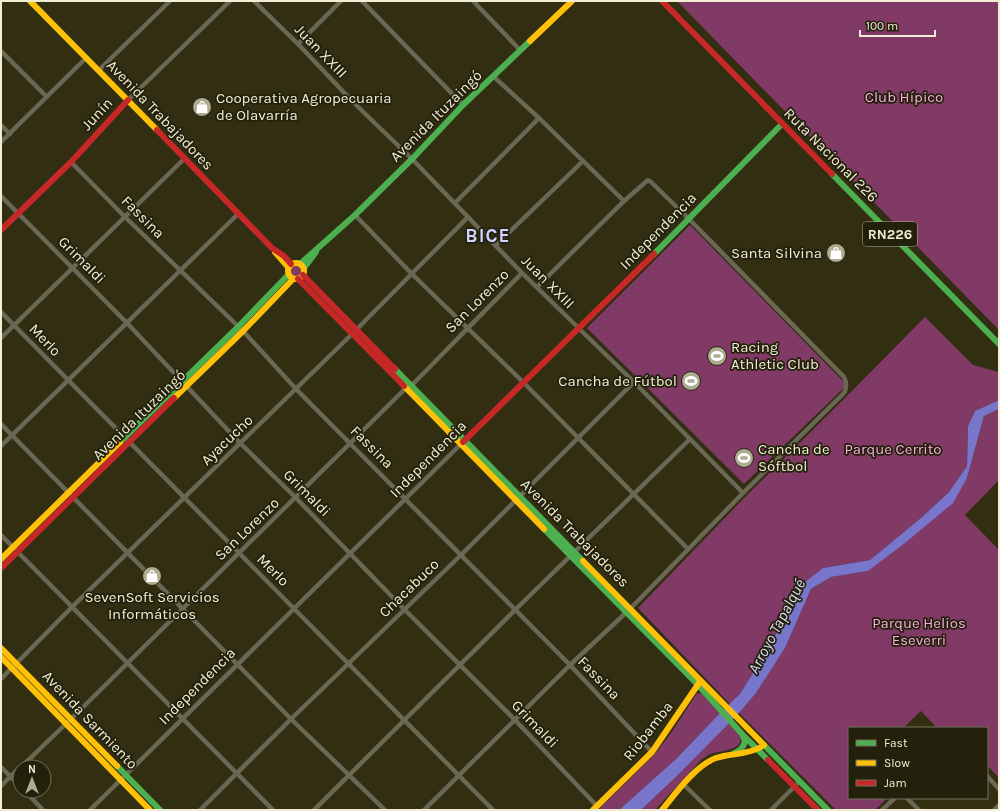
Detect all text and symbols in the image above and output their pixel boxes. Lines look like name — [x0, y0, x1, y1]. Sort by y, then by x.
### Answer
scale bar — [860, 12, 935, 38]
text: 100 m — [866, 19, 898, 33]
street label: Juan XXIII — [291, 20, 351, 82]
street label: Avenida Trabajadores — [103, 56, 217, 174]
street label: Avenida Ituzaingó — [386, 66, 486, 166]
park label: Club Hípico — [865, 88, 943, 106]
place label: Cooperativa Agropecuaria de Olavarría — [216, 89, 392, 124]
street label: Junín — [78, 94, 116, 134]
shop icon: Cooperativa Agropecuaria de Olavarría — [191, 96, 213, 118]
street label: Ruta Nacional 226 — [780, 104, 882, 206]
street label: Independencia — [616, 189, 700, 273]
street label: Fassina — [118, 192, 168, 242]
road number: RN226 — [863, 222, 917, 246]
district label: BICE — [465, 225, 511, 247]
street label: Grimaldi — [55, 233, 109, 287]
shop icon: Santa Silvina — [825, 242, 847, 264]
place label: Santa Silvina — [731, 244, 822, 262]
street label: Juan XXIII — [518, 252, 578, 312]
street label: San Lorenzo — [441, 265, 513, 337]
street label: Merlo — [25, 320, 65, 360]
place label: Racing Athletic Club — [731, 338, 819, 373]
sports icon: Racing Athletic Club — [706, 345, 728, 367]
street label: Avenida Ituzaingó — [89, 366, 189, 464]
sports icon: Cancha de Fútbol — [680, 370, 702, 392]
place label: Cancha de Fútbol — [558, 372, 677, 390]
street label: Ayacucho — [197, 411, 257, 469]
street label: Independencia — [386, 417, 470, 501]
street label: Fassina — [347, 422, 397, 472]
place label: Cancha de Sóftbol — [758, 440, 830, 475]
park label: Parque Cerrito — [844, 440, 942, 458]
sports icon: Cancha de Sóftbol — [733, 447, 755, 469]
street label: Grimaldi — [280, 466, 334, 520]
street label: Avenida Trabajadores — [517, 475, 633, 591]
street label: San Lorenzo — [211, 494, 283, 564]
street label: Merlo — [253, 550, 293, 590]
street label: Chacabuco — [375, 555, 443, 621]
shop icon: SevenSoft Servicios Informáticos — [141, 565, 163, 587]
water label: Arroyo Tapalqué — [744, 575, 810, 677]
place label: SevenSoft Servicios Informáticos — [84, 588, 220, 623]
park label: Parque Helios Eseverri — [872, 614, 966, 649]
street label: Independencia — [155, 644, 239, 728]
street label: Fassina — [574, 653, 624, 703]
street label: Avenida Sarmiento — [39, 667, 141, 773]
street label: Grimaldi — [508, 696, 562, 752]
street label: Riobamba — [619, 698, 677, 764]
legend — [848, 727, 988, 799]
text: Fast — [884, 736, 908, 750]
text: Slow — [884, 756, 910, 770]
north arrow — [12, 759, 52, 799]
text: N — [28, 763, 36, 776]
text: Jam — [884, 776, 907, 790]

